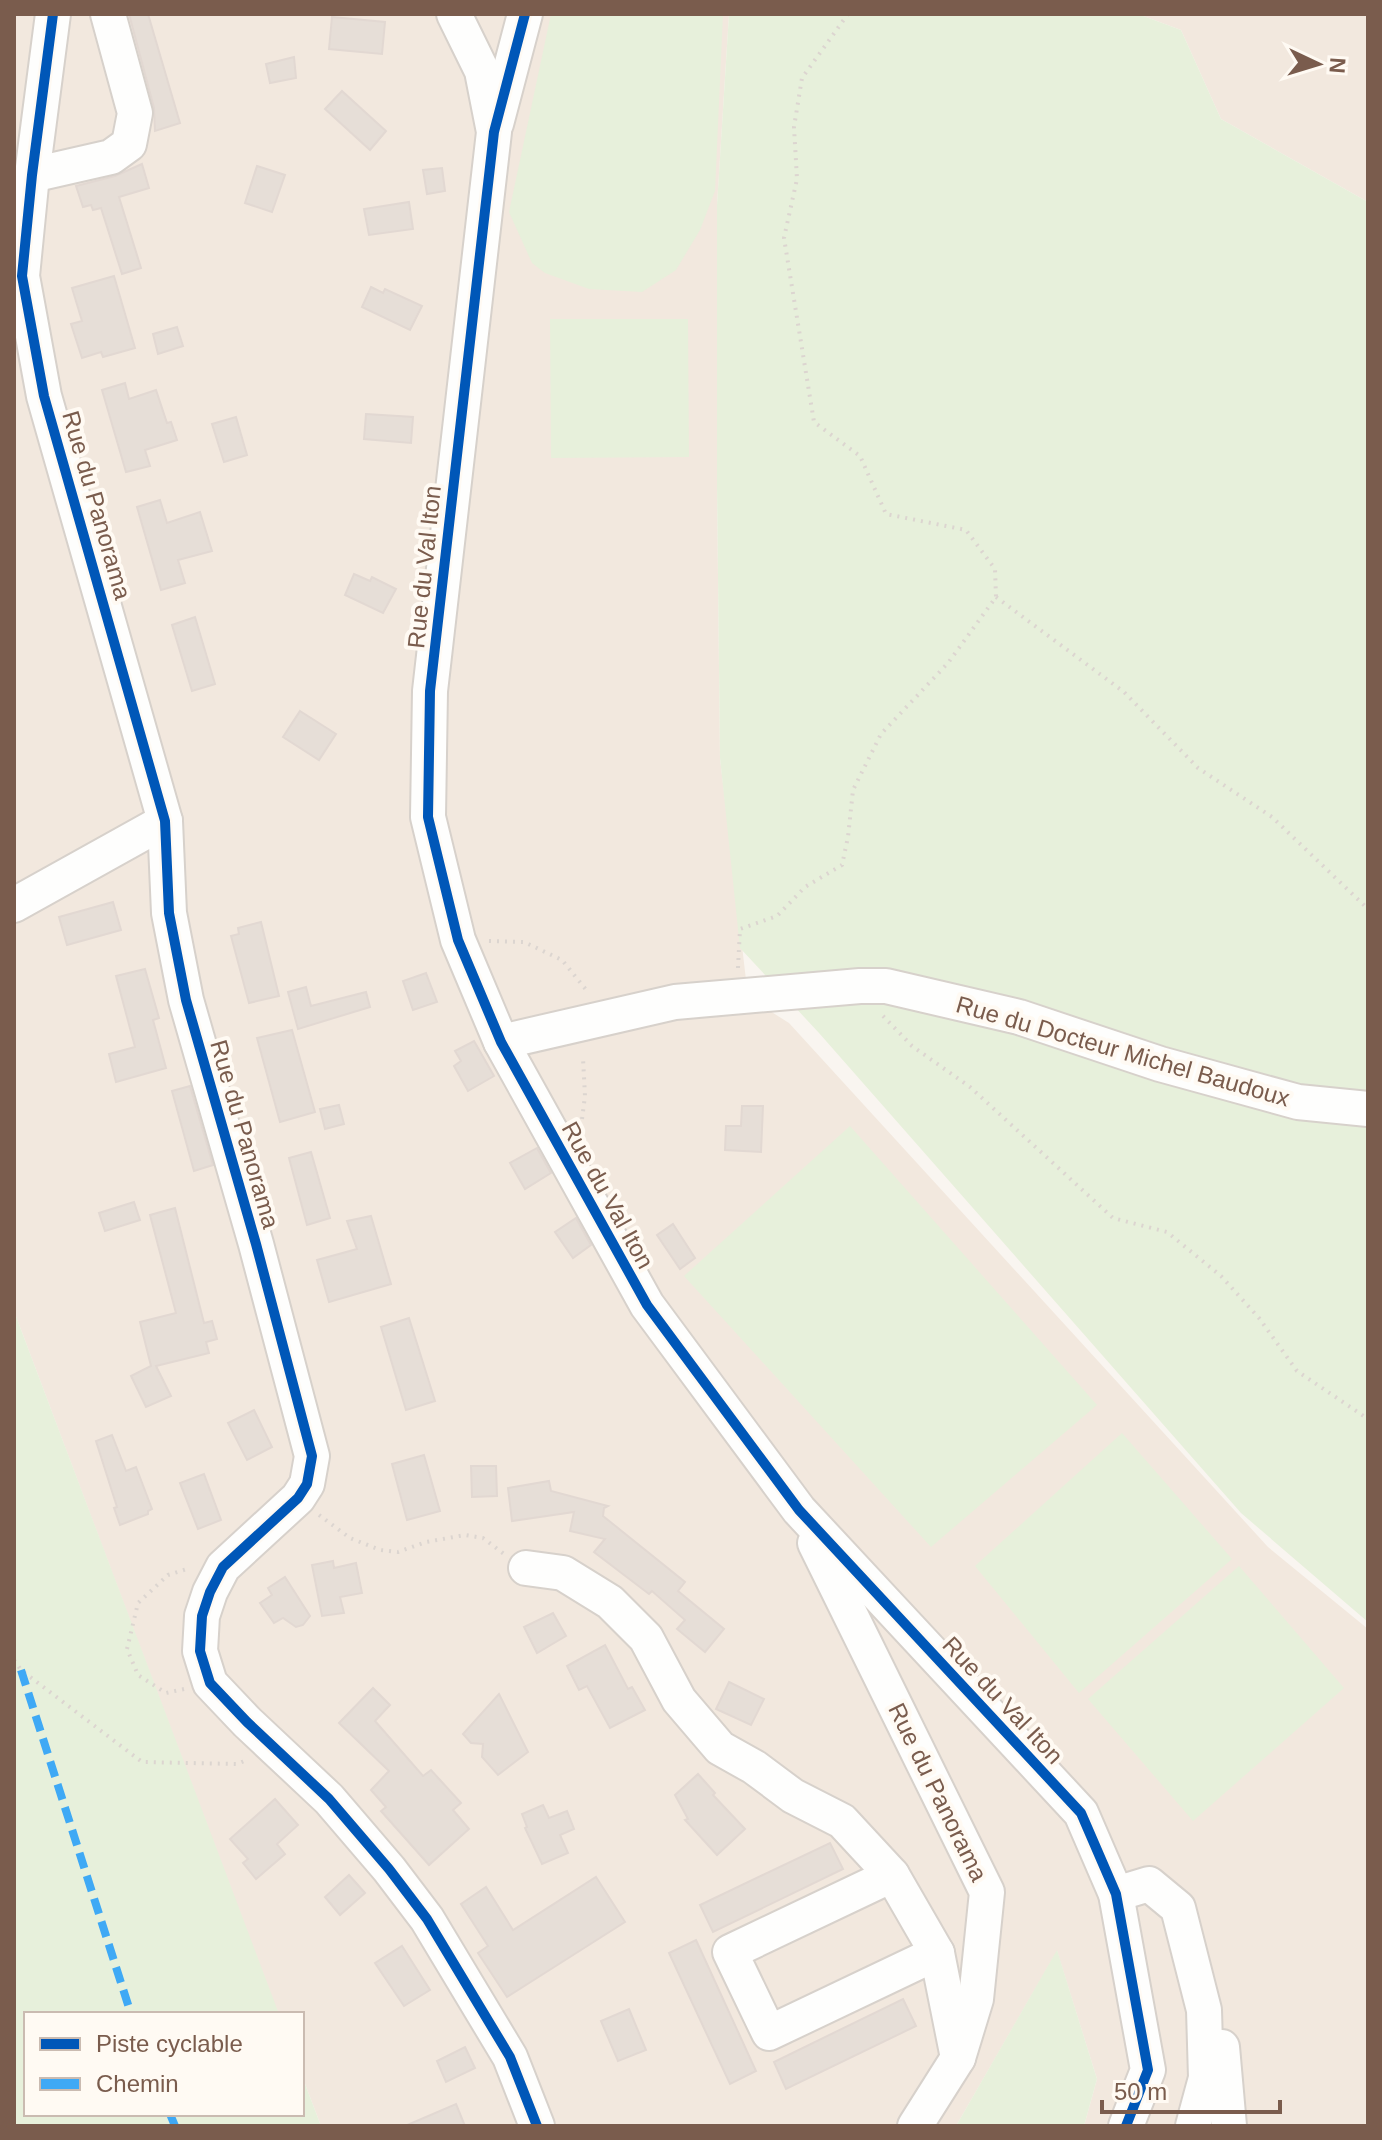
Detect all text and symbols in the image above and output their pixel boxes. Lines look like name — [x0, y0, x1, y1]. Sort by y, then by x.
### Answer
north arrow — [1278, 24, 1358, 104]
text: N — [1324, 57, 1350, 74]
street label: Rue du Panorama — [57, 408, 137, 603]
street label: Rue du Val Iton — [402, 484, 446, 650]
street label: Rue du Docteur Michel Baudoux — [953, 990, 1293, 1112]
street label: Rue du Panorama — [205, 1037, 285, 1232]
street label: Rue du Val Iton — [557, 1117, 659, 1273]
street label: Rue du Val Iton — [937, 1631, 1069, 1769]
street label: Rue du Panorama — [883, 1699, 993, 1886]
legend — [24, 2012, 304, 2116]
text: Piste cyclable — [96, 2030, 243, 2057]
scale bar — [1102, 2064, 1280, 2114]
text: Chemin — [96, 2070, 179, 2097]
text: 50 m — [1114, 2078, 1167, 2105]

